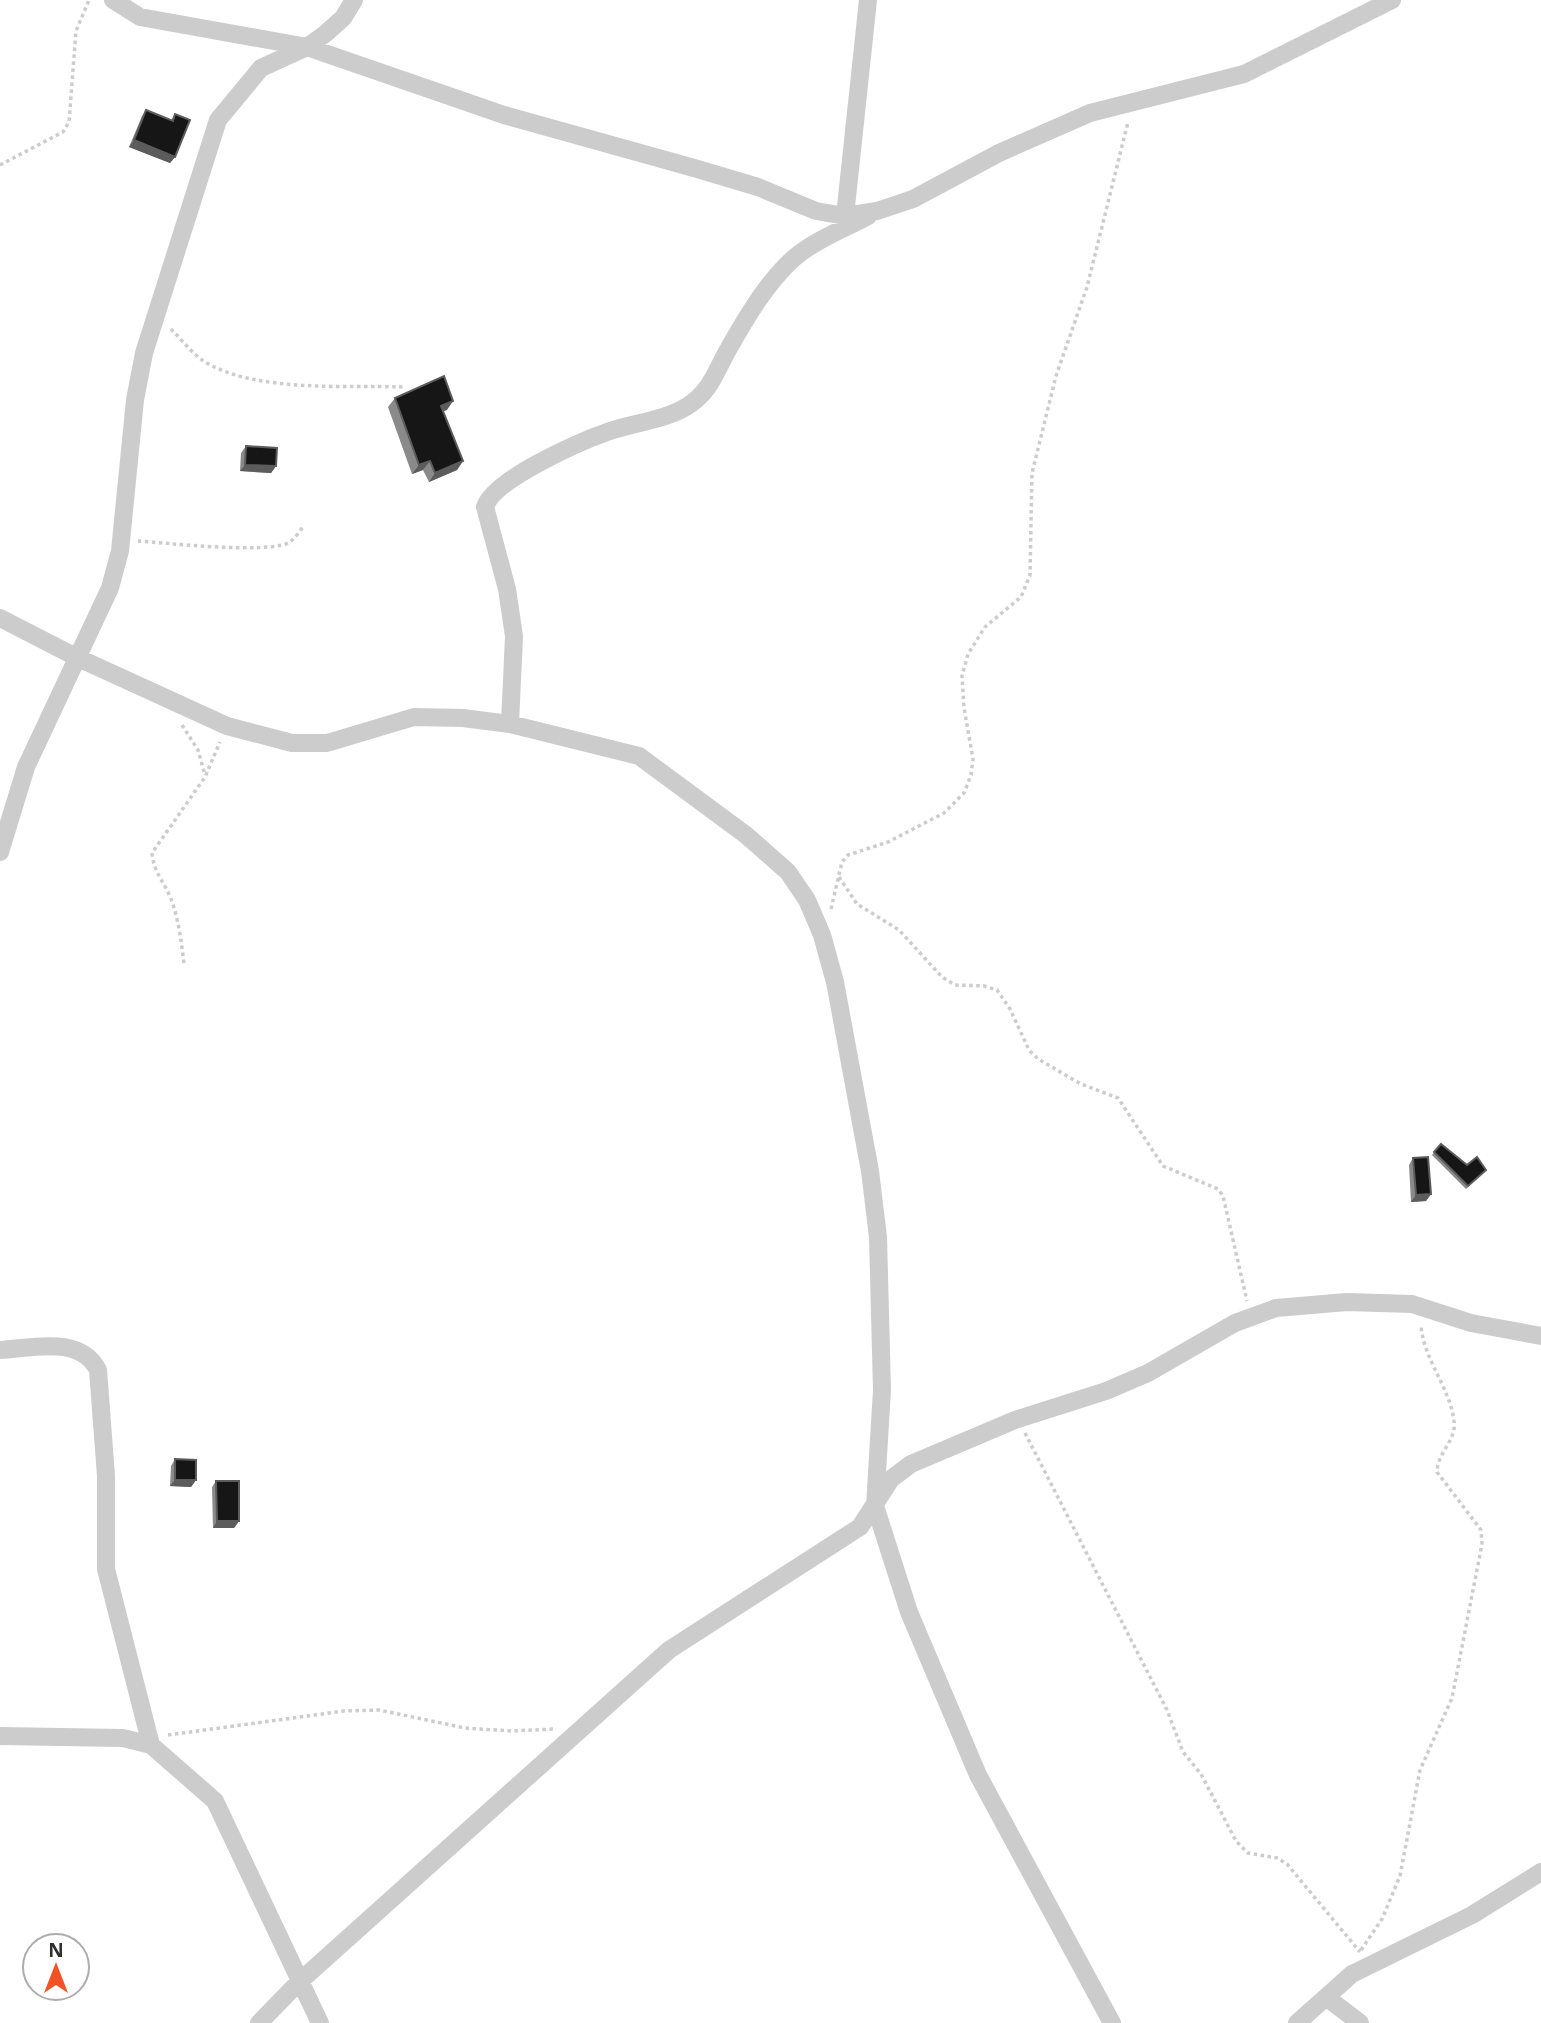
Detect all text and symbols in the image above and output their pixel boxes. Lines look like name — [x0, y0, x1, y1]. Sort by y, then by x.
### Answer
north arrow — [21, 1932, 91, 2002]
text: N — [48, 1937, 64, 1963]

